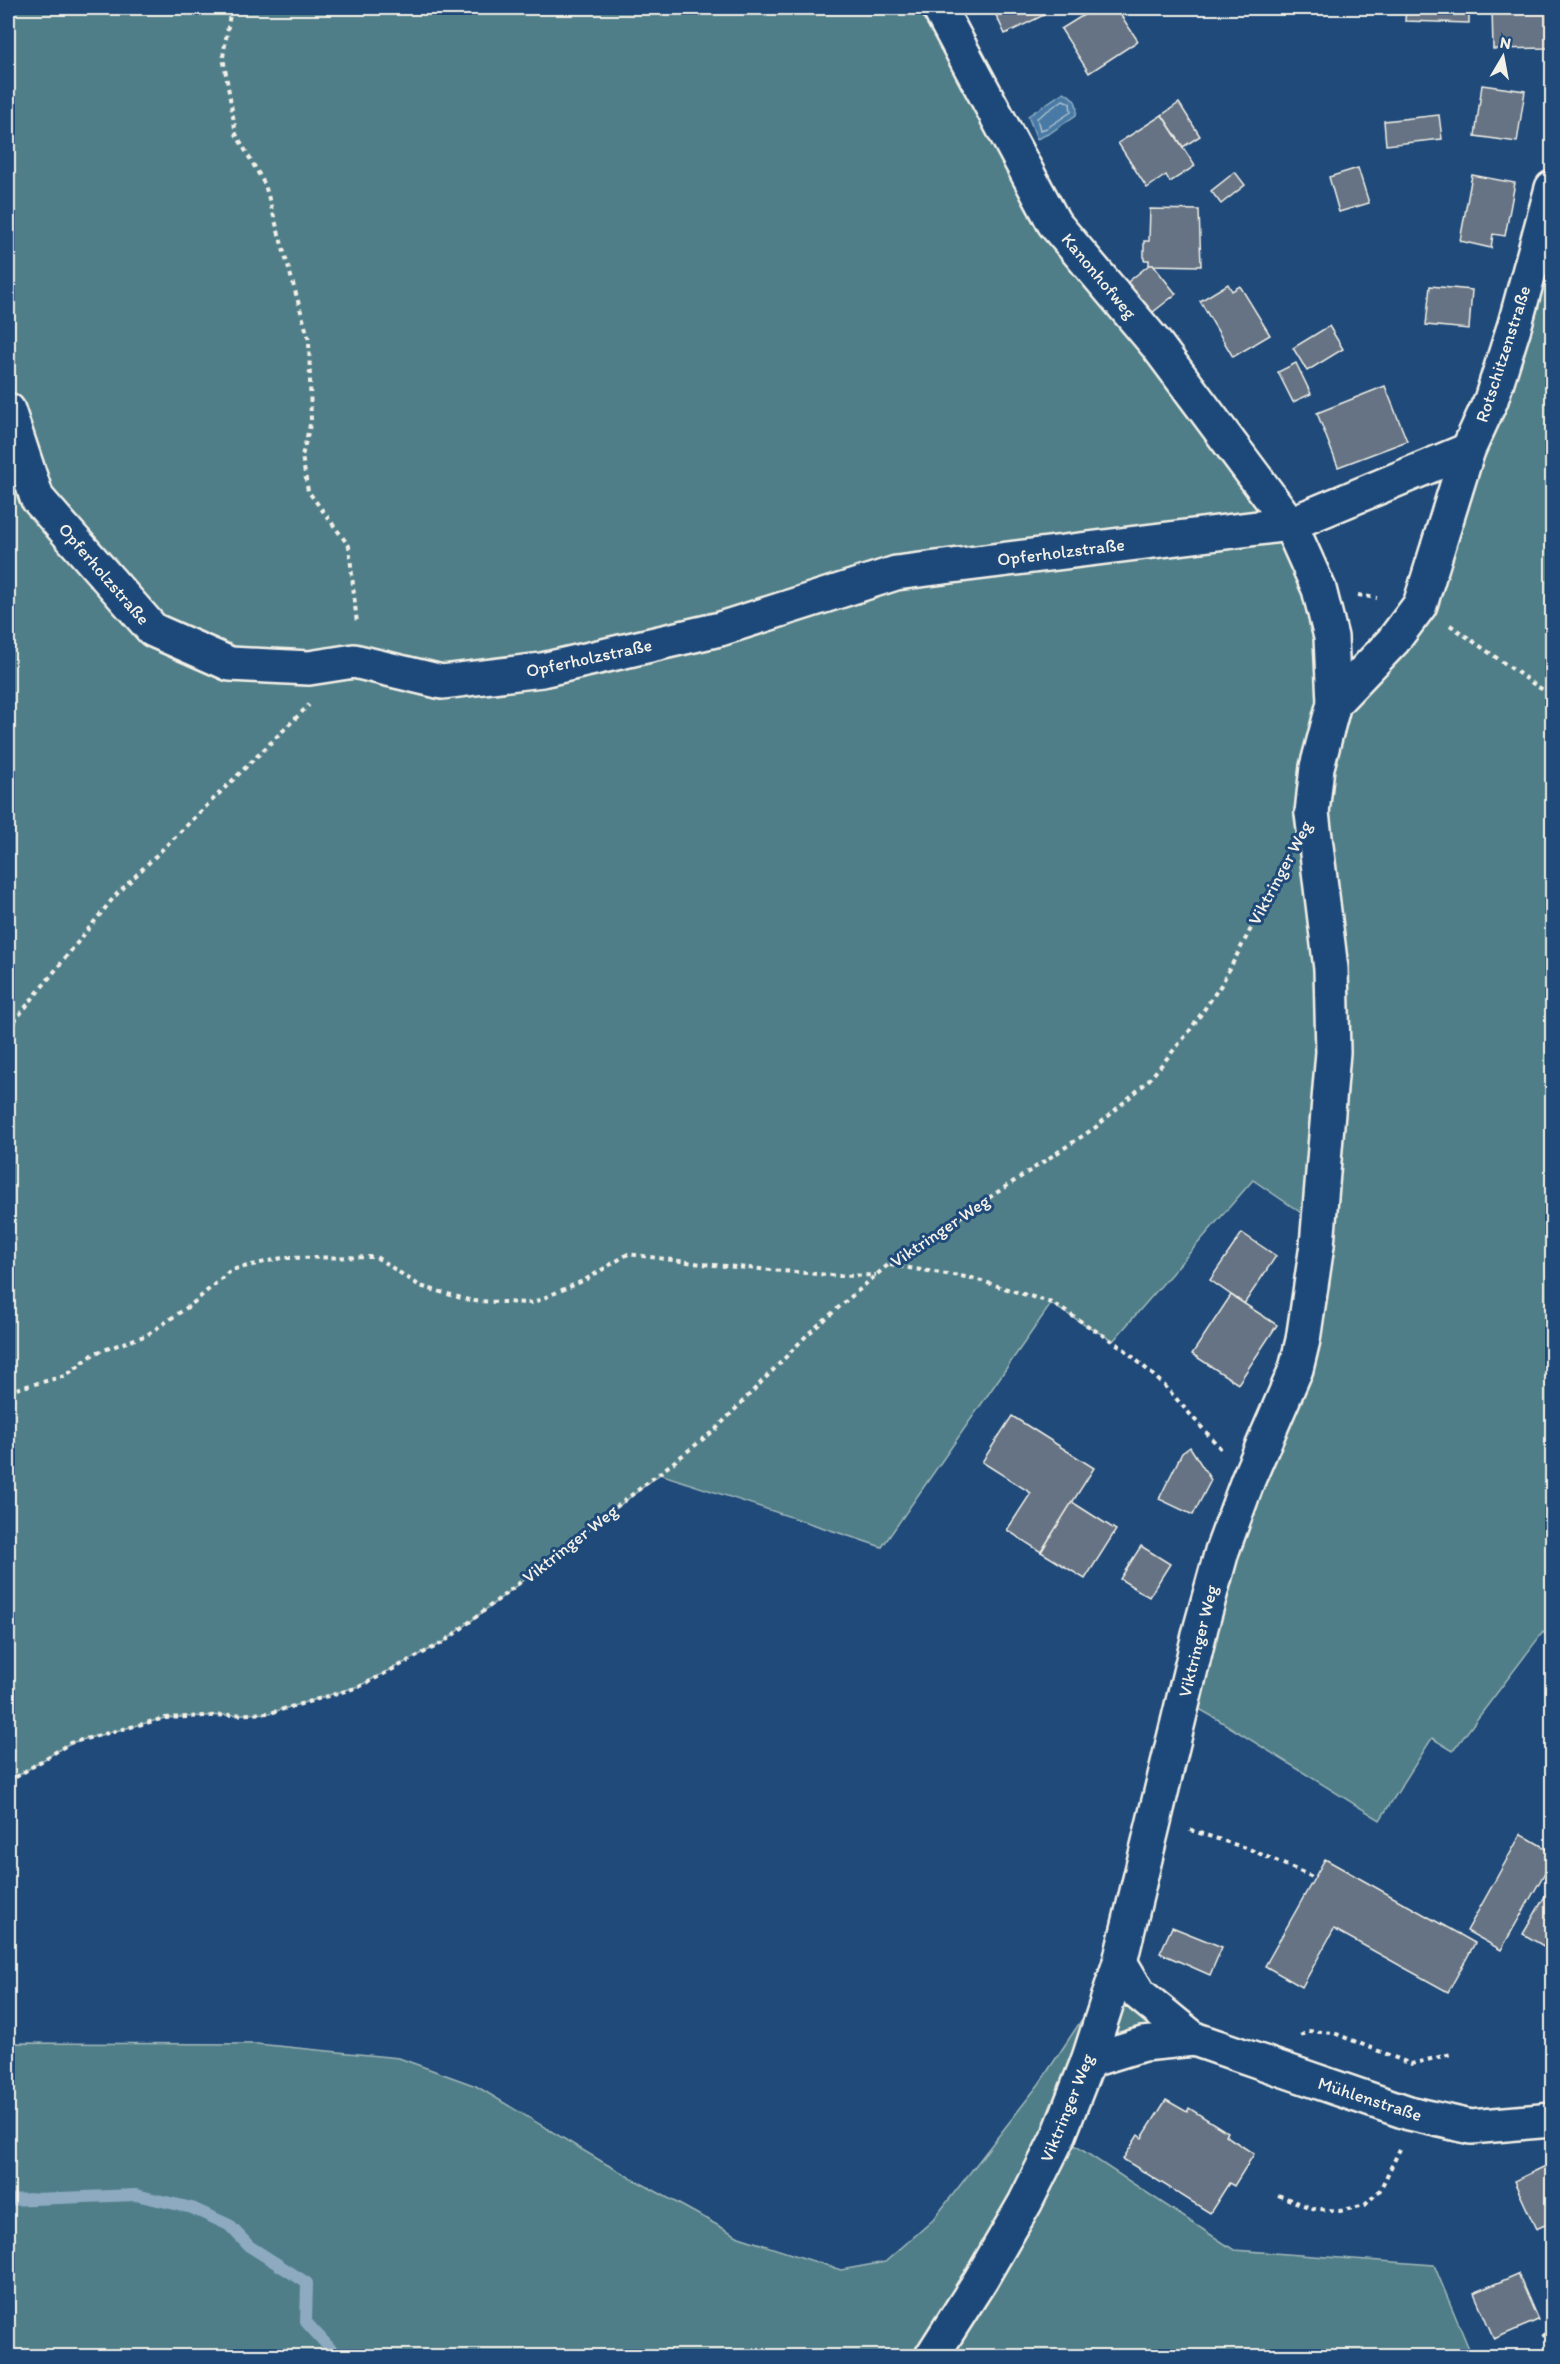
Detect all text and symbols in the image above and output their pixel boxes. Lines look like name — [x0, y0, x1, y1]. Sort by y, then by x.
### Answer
north arrow — [1473, 27, 1533, 87]
text: N — [1499, 32, 1512, 53]
street label: Kanonhofweg — [1057, 229, 1142, 324]
street label: Rotschitzenstraße — [1471, 283, 1535, 425]
street label: Opferholzstraße — [54, 518, 154, 630]
street label: Opferholzstraße — [996, 533, 1126, 571]
street label: Opferholzstraße — [524, 634, 654, 682]
street label: Viktringer Weg — [1243, 816, 1317, 929]
street label: Viktringer Weg — [886, 1189, 994, 1272]
street label: Viktringer Weg — [518, 1500, 623, 1588]
street label: Viktringer Weg — [1173, 1582, 1223, 1699]
street label: Viktringer Weg — [1035, 2050, 1099, 2165]
street label: Mühlenstraße — [1315, 2072, 1425, 2126]

